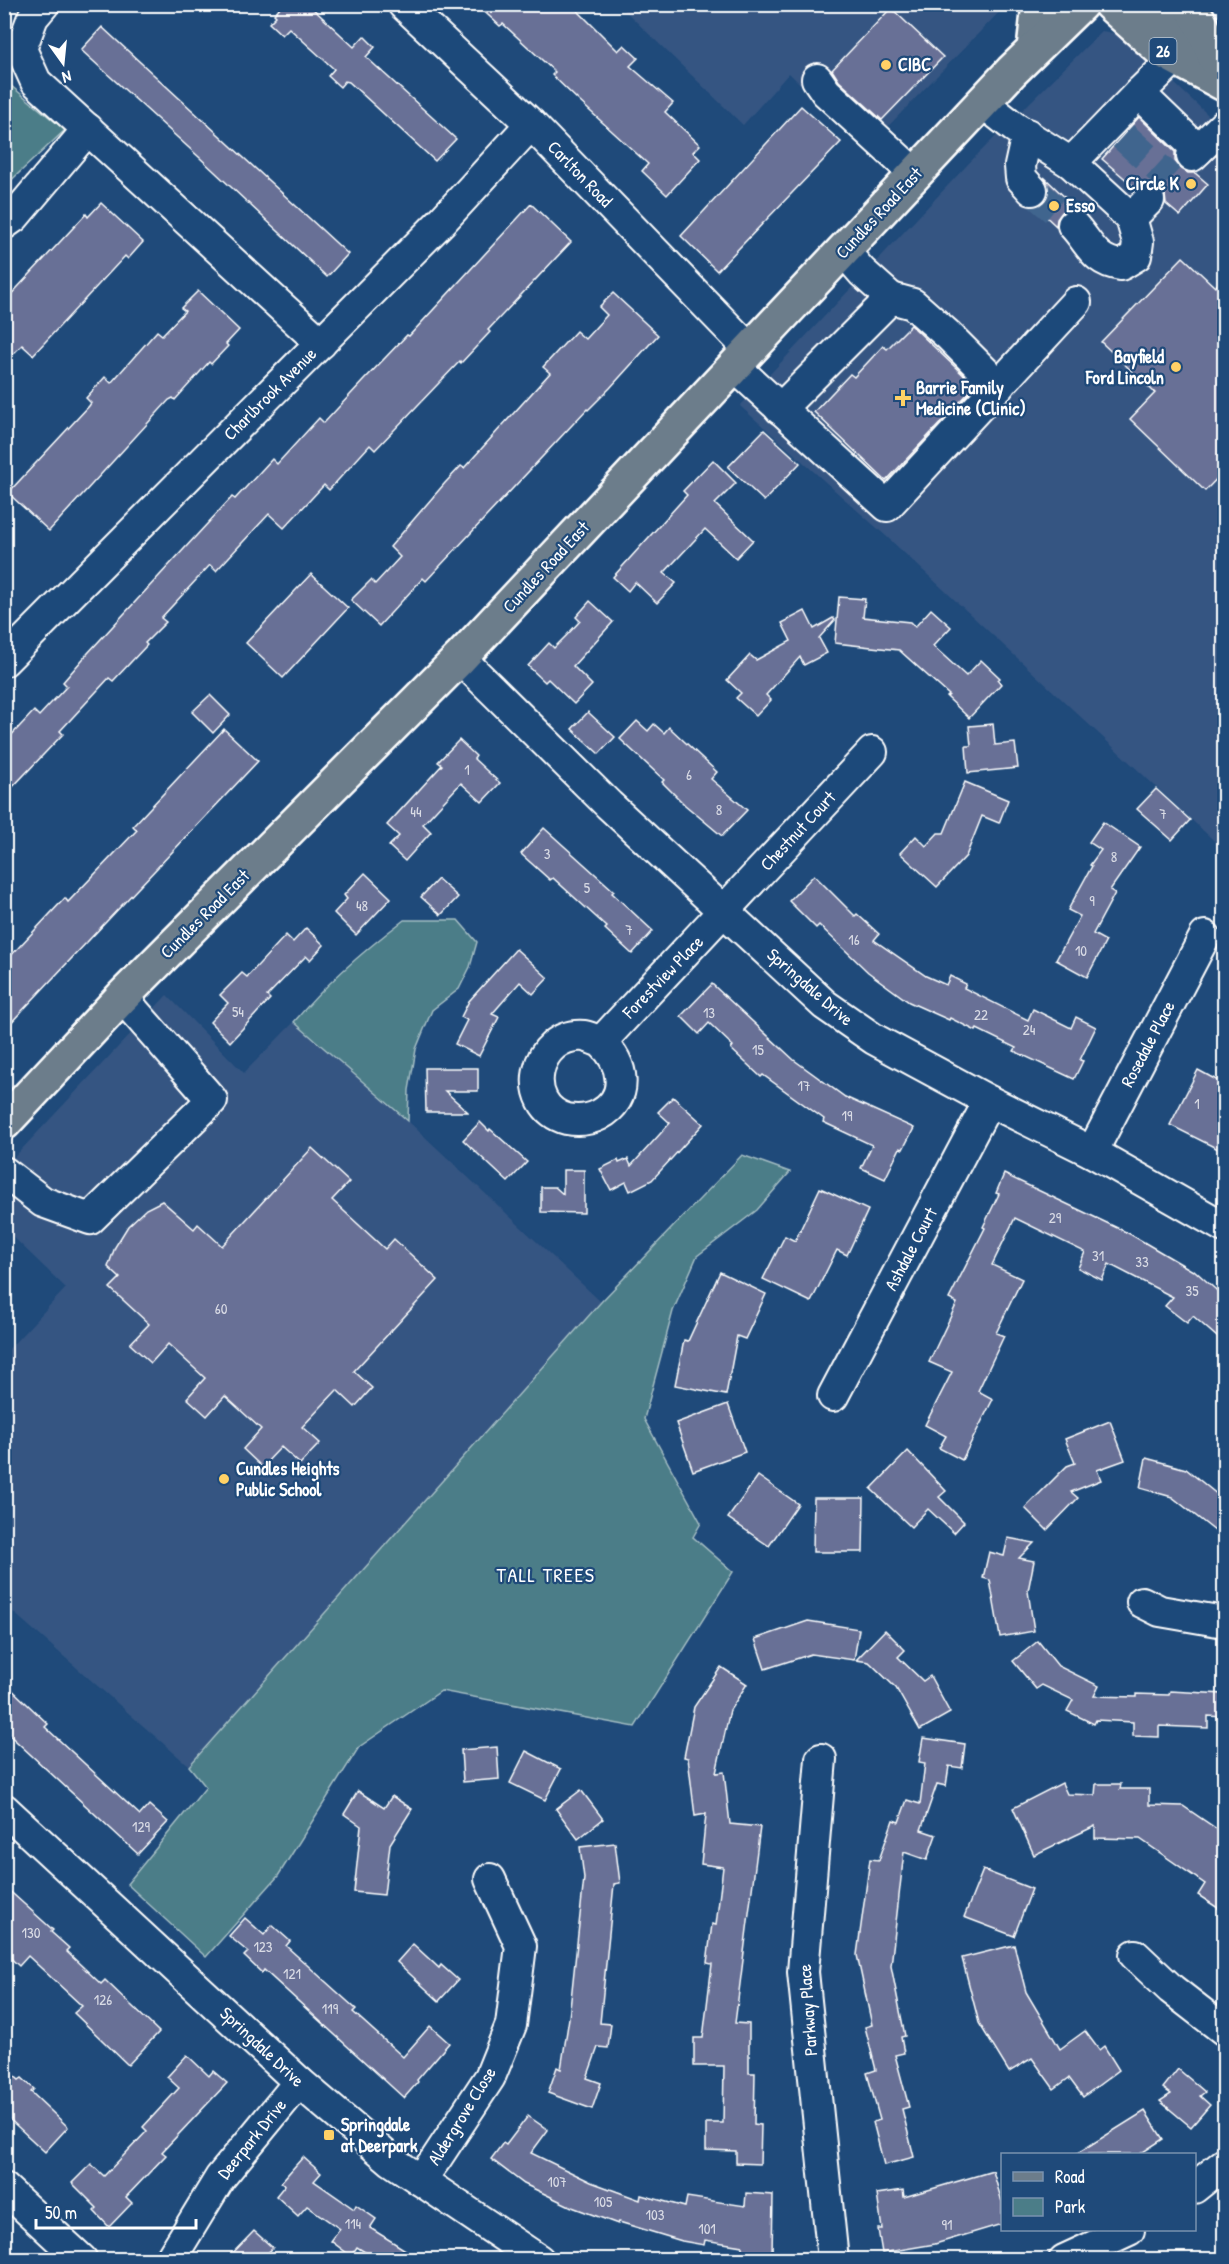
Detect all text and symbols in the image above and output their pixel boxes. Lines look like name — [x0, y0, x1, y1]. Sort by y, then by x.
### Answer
north arrow — [33, 33, 93, 93]
road number: 26 — [1150, 38, 1176, 64]
place label: CIBC — [898, 52, 931, 77]
marker: CIBC — [879, 58, 893, 72]
text: N — [59, 66, 74, 89]
street label: Carlton Road — [542, 135, 618, 213]
street label: Cundles Road East — [830, 161, 928, 264]
place label: Circle K — [1126, 171, 1180, 196]
marker: Circle K — [1184, 177, 1198, 191]
place label: Esso — [1066, 193, 1096, 218]
marker: Esso — [1047, 199, 1061, 213]
street label: Charlbrook Avenue — [218, 342, 322, 446]
place label: Bayfield Ford Lincoln — [1085, 344, 1164, 390]
marker: Bayfield Ford Lincoln — [1169, 360, 1183, 374]
place label: Barrie Family Medicine (Clinic) — [916, 375, 1026, 421]
marker: Barrie Family Medicine (Clinic) — [894, 389, 912, 407]
street label: Cundles Road East — [497, 515, 595, 618]
house number: 1 — [464, 759, 470, 780]
house number: 6 — [686, 764, 692, 785]
street label: Chestnut Court — [754, 785, 842, 876]
house number: 8 — [716, 799, 722, 820]
house number: 44 — [410, 801, 422, 822]
house number: 7 — [1159, 803, 1167, 824]
house number: 3 — [544, 843, 551, 864]
house number: 8 — [1111, 846, 1117, 867]
street label: Cundles Road East — [154, 863, 255, 964]
house number: 5 — [584, 877, 591, 898]
house number: 9 — [1089, 890, 1095, 911]
house number: 48 — [356, 895, 368, 916]
house number: 7 — [625, 919, 633, 940]
house number: 16 — [848, 929, 860, 950]
street label: Forestview Place — [616, 930, 709, 1024]
house number: 10 — [1075, 940, 1087, 961]
street label: Springdale Drive — [762, 942, 859, 1031]
street label: Rosedale Place — [1114, 996, 1181, 1091]
house number: 54 — [232, 1001, 244, 1022]
house number: 13 — [703, 1002, 715, 1023]
house number: 22 — [974, 1004, 988, 1025]
house number: 24 — [1023, 1019, 1036, 1040]
house number: 15 — [752, 1039, 765, 1060]
house number: 17 — [798, 1075, 810, 1096]
house number: 1 — [1194, 1093, 1200, 1114]
house number: 19 — [842, 1105, 853, 1126]
street label: Ashdale Court — [878, 1202, 943, 1295]
house number: 29 — [1049, 1207, 1062, 1228]
house number: 31 — [1092, 1245, 1104, 1266]
house number: 33 — [1135, 1251, 1149, 1272]
house number: 35 — [1185, 1280, 1199, 1301]
house number: 60 — [215, 1298, 228, 1319]
place label: Cundles Heights Public School — [236, 1456, 340, 1502]
marker: Cundles Heights Public School — [217, 1472, 231, 1486]
district label: TALL TREES — [497, 1561, 595, 1588]
house number: 129 — [132, 1816, 150, 1837]
house number: 130 — [22, 1922, 41, 1943]
house number: 123 — [253, 1936, 273, 1957]
house number: 121 — [283, 1963, 301, 1984]
street label: Parkway Place — [792, 1963, 823, 2057]
house number: 126 — [94, 1989, 112, 2010]
house number: 119 — [322, 1998, 339, 2019]
street label: Springdale Drive — [215, 2001, 310, 2092]
street label: Aldergrove Close — [421, 2062, 502, 2170]
street label: Deerpark Drive — [211, 2093, 292, 2184]
place label: Springdale at Deerpark — [341, 2112, 418, 2159]
marker: Springdale at Deerpark — [322, 2128, 336, 2142]
legend — [1001, 2153, 1196, 2231]
text: Road — [1055, 2164, 1085, 2189]
house number: 107 — [547, 2171, 567, 2192]
house number: 105 — [594, 2191, 613, 2212]
scale bar — [36, 2192, 196, 2230]
text: Park — [1055, 2194, 1086, 2219]
text: 50 m — [45, 2200, 77, 2225]
house number: 103 — [646, 2204, 665, 2225]
house number: 114 — [345, 2213, 362, 2234]
house number: 91 — [942, 2214, 952, 2235]
house number: 101 — [698, 2218, 716, 2239]

